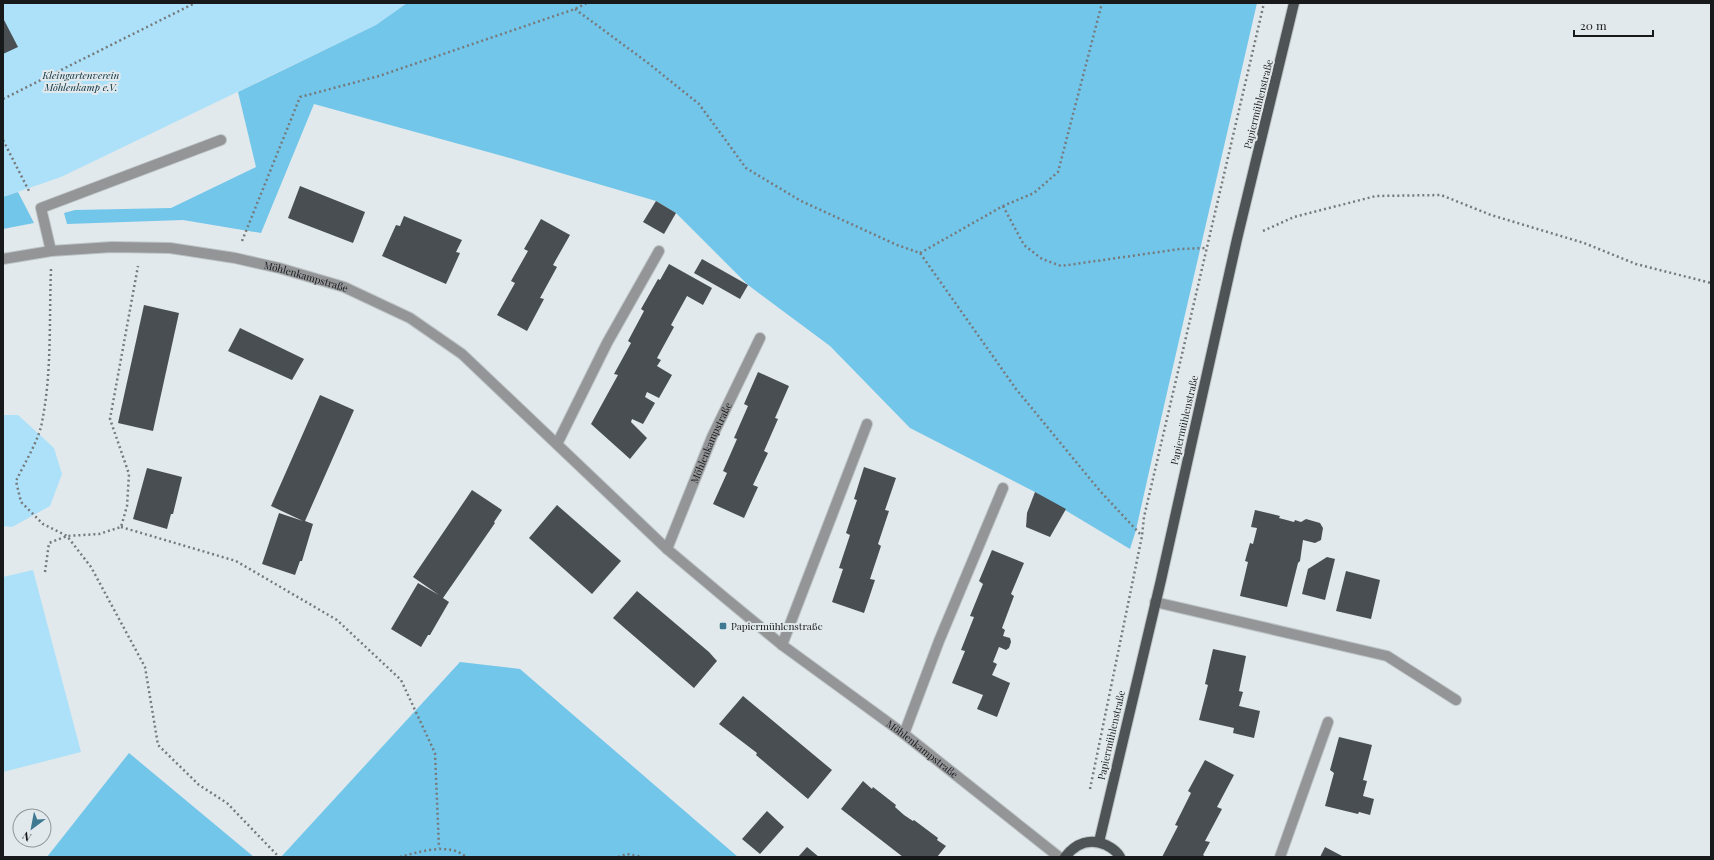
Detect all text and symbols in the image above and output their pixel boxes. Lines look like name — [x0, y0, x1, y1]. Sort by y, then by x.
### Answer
scale bar — [1574, 12, 1653, 38]
text: 20 m — [1580, 17, 1607, 33]
street label: Papiermühlenstraße — [1240, 58, 1276, 150]
park label: Kleingartenverein Möhlenkamp e.V. — [42, 68, 120, 94]
street label: Möhlenkampstraße — [263, 258, 351, 295]
street label: Papiermühlenstraße — [1167, 374, 1201, 466]
street label: Möhlenkampstraße — [687, 400, 735, 485]
place label: Papiermühlenstraße — [731, 619, 823, 633]
marker: Papiermühlenstraße — [718, 621, 728, 631]
street label: Papiermühlenstraße — [1094, 689, 1128, 781]
street label: Möhlenkampstraße — [884, 717, 961, 781]
north arrow — [12, 808, 52, 848]
text: N — [19, 828, 34, 845]

